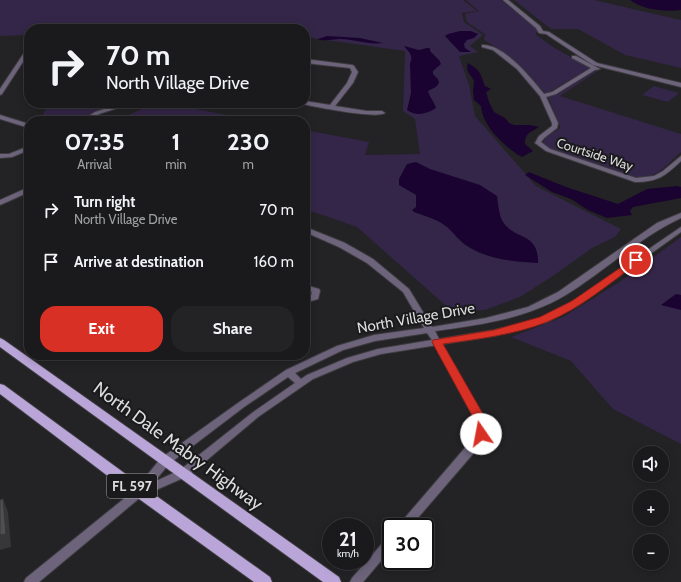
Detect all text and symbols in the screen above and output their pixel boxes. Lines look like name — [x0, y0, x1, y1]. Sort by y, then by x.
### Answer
text: 70 m — [106, 38, 170, 72]
icon: right — [40, 40, 92, 92]
text: North Village Drive — [106, 72, 249, 94]
text: 07:35 — [64, 127, 125, 156]
text: 1 — [171, 127, 180, 156]
text: 230 — [227, 127, 270, 156]
street label: Courtside Way — [555, 134, 636, 174]
text: Arrival — [77, 156, 112, 172]
text: min — [165, 156, 187, 172]
text: m — [243, 156, 254, 172]
text: Turn right — [74, 193, 135, 211]
icon: right — [40, 199, 62, 221]
text: 70 m — [260, 201, 294, 219]
text: North Village Drive — [74, 211, 177, 227]
pin — [619, 243, 653, 277]
icon: arrive — [625, 249, 647, 271]
icon: arrive — [40, 251, 62, 273]
text: Arrive at destination — [74, 253, 204, 271]
text: 160 m — [254, 253, 294, 271]
street label: North Village Drive — [356, 299, 477, 337]
button: Exit — [40, 306, 163, 352]
button: Share — [171, 306, 294, 352]
street label: North Dale Mabry Highway — [89, 377, 267, 515]
position arrow — [460, 413, 502, 455]
map controls — [633, 446, 669, 570]
button: sound — [633, 446, 669, 482]
road number: FL 597 — [107, 474, 157, 498]
button: + — [633, 490, 669, 526]
speed limit sign: 30 — [382, 518, 434, 570]
text: 21 — [339, 527, 357, 551]
button: − — [633, 534, 669, 570]
text: km/h — [337, 547, 359, 560]

